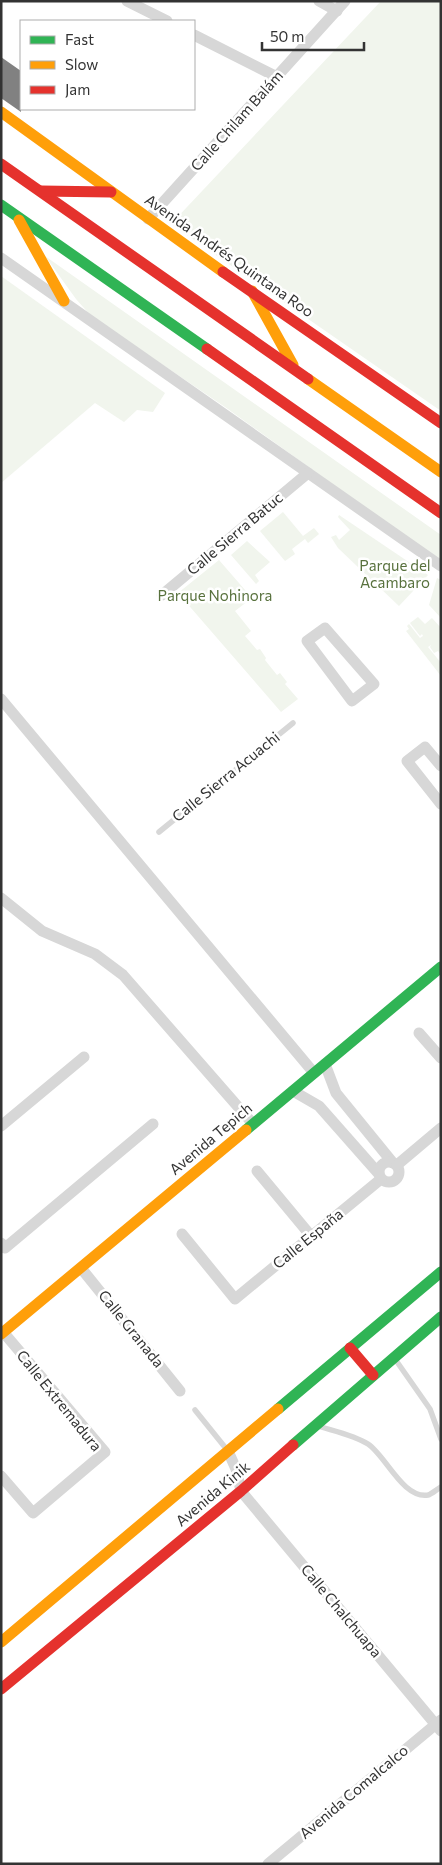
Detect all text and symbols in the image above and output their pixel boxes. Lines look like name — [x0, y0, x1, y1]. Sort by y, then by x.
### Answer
legend — [20, 20, 195, 110]
scale bar — [262, 20, 364, 52]
text: 50 m — [270, 27, 304, 45]
text: Fast — [65, 30, 94, 48]
text: Slow — [65, 55, 98, 73]
street label: Calle Chilam Balám — [186, 66, 286, 174]
text: Jam — [65, 80, 90, 98]
street label: Avenida Andrés Quintana Roo — [142, 190, 317, 320]
street label: Calle Sierra Batuc — [183, 488, 286, 578]
park label: Parque del Acambaro — [359, 556, 431, 591]
park label: Parque Nohinora — [158, 586, 272, 604]
street label: Calle Sierra Acuachi — [168, 727, 283, 825]
street label: Avenida Tepich — [165, 1099, 255, 1178]
street label: Calle España — [269, 1204, 346, 1272]
street label: Calle Granada — [95, 1286, 168, 1371]
street label: Calle Extremadura — [13, 1346, 106, 1455]
street label: Avenida Kinik — [172, 1457, 253, 1530]
street label: Calle Chalchuapa — [298, 1560, 386, 1661]
street label: Avenida Comalcalco — [295, 1740, 411, 1842]

